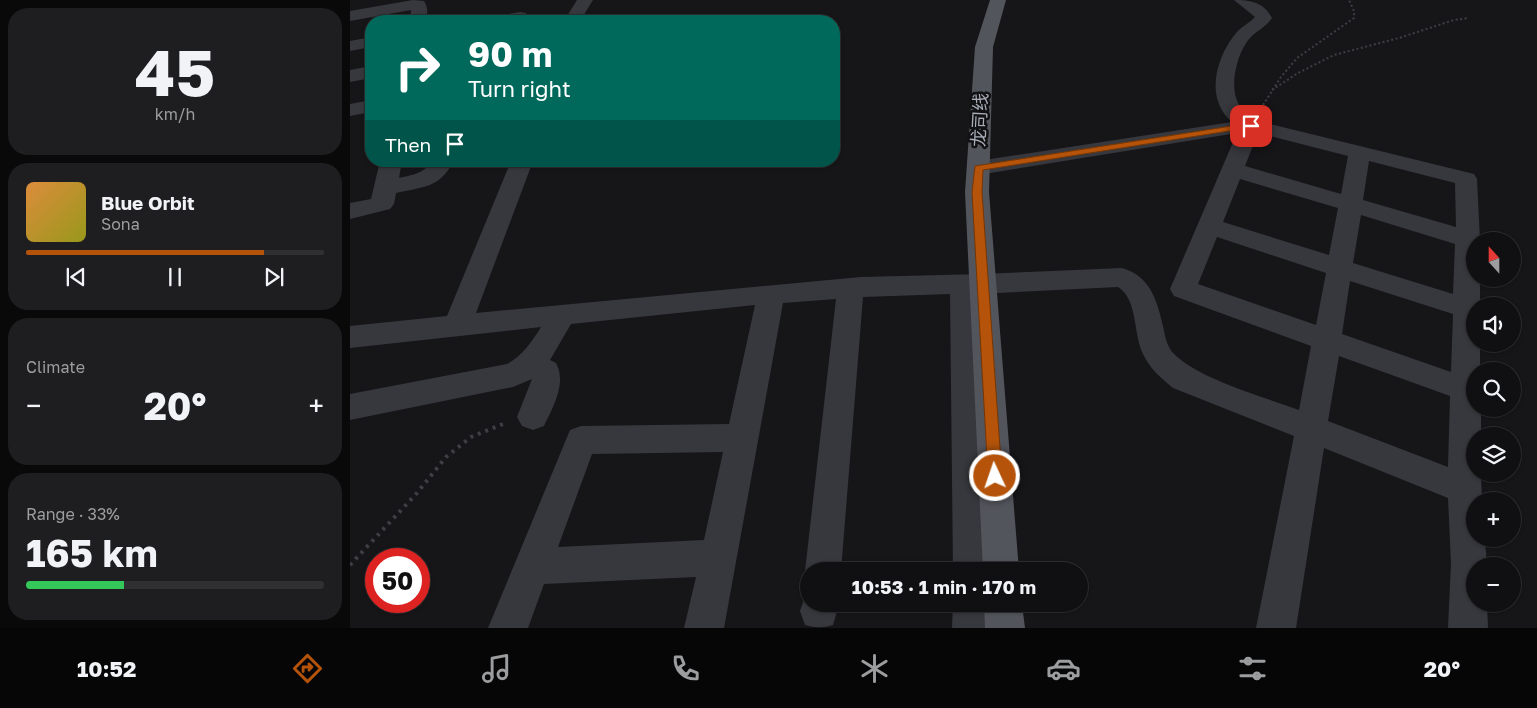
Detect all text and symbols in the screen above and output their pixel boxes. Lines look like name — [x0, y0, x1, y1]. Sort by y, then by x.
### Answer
text: 45 — [135, 32, 215, 110]
text: 90 m — [468, 33, 552, 75]
icon: right — [385, 35, 450, 100]
text: Turn right — [468, 75, 571, 102]
street label: 龙司线 — [967, 92, 991, 147]
text: km/h — [155, 104, 195, 124]
pin — [1230, 105, 1272, 147]
icon: arrive — [1237, 112, 1265, 140]
icon: arrive — [441, 130, 469, 158]
text: Then — [385, 133, 431, 156]
text: Blue Orbit — [101, 191, 195, 214]
text: Sona — [101, 214, 140, 234]
north arrow — [1466, 232, 1521, 288]
map controls — [1466, 232, 1521, 612]
icon: previous — [62, 263, 90, 291]
icon: pause — [161, 263, 189, 291]
icon: next — [260, 263, 288, 291]
button: sound — [1466, 297, 1521, 352]
text: Climate — [26, 357, 85, 377]
button: search — [1466, 362, 1521, 417]
text: 20° — [144, 383, 206, 428]
text: − — [26, 389, 41, 422]
text: + — [309, 389, 324, 422]
button: layers — [1466, 427, 1521, 482]
position arrow — [968, 449, 1020, 501]
button: + — [1466, 492, 1521, 547]
text: Range · 33% — [26, 504, 120, 524]
text: 165 km — [26, 530, 158, 575]
speed limit sign: 50 — [365, 548, 430, 613]
button: − — [1466, 557, 1521, 612]
text: 10:53 · 1 min · 170 m — [852, 575, 1036, 598]
icon: directions — [290, 651, 325, 686]
icon: music — [479, 651, 514, 686]
icon: phone — [668, 651, 703, 686]
icon: climate — [857, 651, 892, 686]
icon: car — [1046, 651, 1081, 686]
icon: filters — [1235, 651, 1270, 686]
text: 10:52 — [77, 655, 136, 682]
text: 20° — [1424, 655, 1460, 682]

